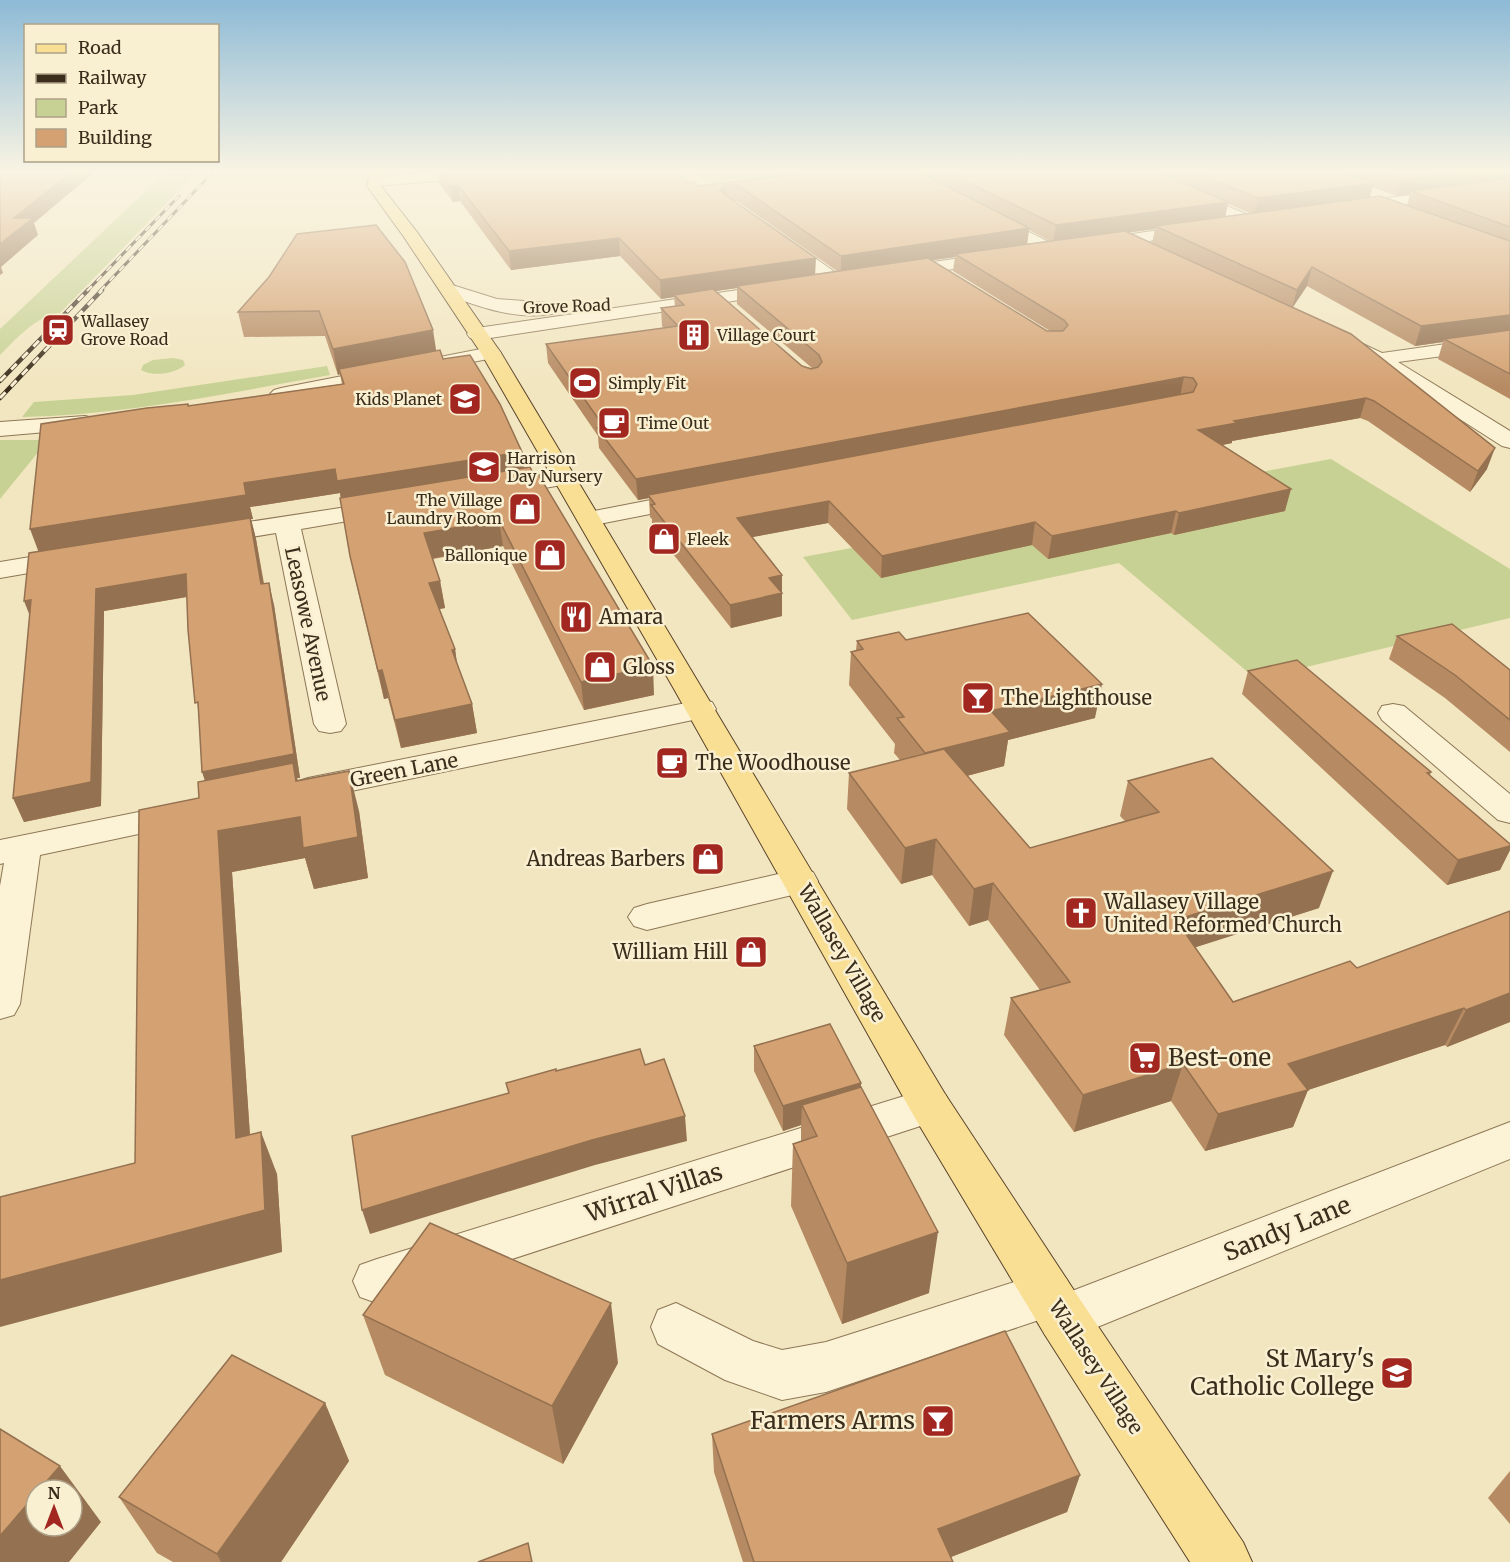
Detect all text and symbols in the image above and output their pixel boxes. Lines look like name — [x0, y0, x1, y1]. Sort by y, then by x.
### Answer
legend — [24, 24, 219, 162]
text: Road — [78, 36, 122, 59]
text: Railway — [78, 66, 147, 89]
text: Park — [78, 96, 119, 119]
text: Building — [78, 126, 152, 149]
street label: Grove Road — [523, 294, 611, 318]
place label: Wallasey Grove Road — [80, 311, 169, 349]
station icon: Wallasey Grove Road — [40, 312, 76, 348]
building icon: Village Court — [676, 317, 712, 353]
place label: Village Court — [716, 325, 817, 345]
sports icon: Simply Fit — [567, 365, 603, 401]
place label: Simply Fit — [608, 373, 687, 393]
school or university icon: Kids Planet — [447, 381, 483, 417]
place label: Kids Planet — [355, 389, 443, 409]
cafe icon: Time Out — [596, 405, 632, 441]
place label: Time Out — [637, 413, 710, 433]
place label: Harrison Day Nursery — [507, 448, 603, 486]
school or university icon: Harrison Day Nursery — [466, 449, 502, 485]
place label: The Village Laundry Room — [386, 490, 502, 528]
shop icon: The Village Laundry Room — [507, 491, 543, 527]
shop icon: Fleek — [646, 521, 682, 557]
place label: Fleek — [687, 529, 730, 549]
shop icon: Ballonique — [532, 537, 568, 573]
street label: Leasowe Avenue — [280, 544, 337, 704]
place label: Ballonique — [445, 545, 527, 565]
restaurant icon: Amara — [558, 599, 594, 635]
place label: Amara — [598, 604, 664, 629]
shop icon: Gloss — [582, 649, 618, 685]
place label: Gloss — [623, 654, 675, 679]
bar icon: The Lighthouse — [960, 680, 996, 716]
place label: The Lighthouse — [1001, 685, 1152, 710]
cafe icon: The Woodhouse — [654, 745, 690, 781]
street label: Green Lane — [348, 747, 460, 792]
place label: The Woodhouse — [695, 750, 850, 775]
shop icon: Andreas Barbers — [690, 841, 726, 877]
place label: Andreas Barbers — [525, 846, 685, 871]
street label: Wallasey Village — [792, 879, 892, 1026]
place label: Wallasey Village United Reformed Church — [1103, 889, 1342, 937]
church icon: Wallasey Village United Reformed Church — [1063, 895, 1099, 931]
shop icon: William Hill — [733, 934, 769, 970]
place label: William Hill — [612, 939, 728, 964]
supermarket icon: Best-one — [1127, 1040, 1163, 1076]
place label: Best-one — [1168, 1042, 1271, 1073]
street label: Wirral Villas — [580, 1156, 726, 1230]
street label: Sandy Lane — [1219, 1189, 1355, 1268]
street label: Wallasey Village — [1043, 1294, 1149, 1439]
place label: St Mary's Catholic College — [1190, 1343, 1374, 1402]
school or university icon: St Mary's Catholic College — [1379, 1355, 1415, 1391]
bar icon: Farmers Arms — [920, 1403, 956, 1439]
place label: Farmers Arms — [750, 1405, 915, 1436]
north arrow — [24, 1478, 84, 1538]
text: N — [48, 1483, 61, 1503]

